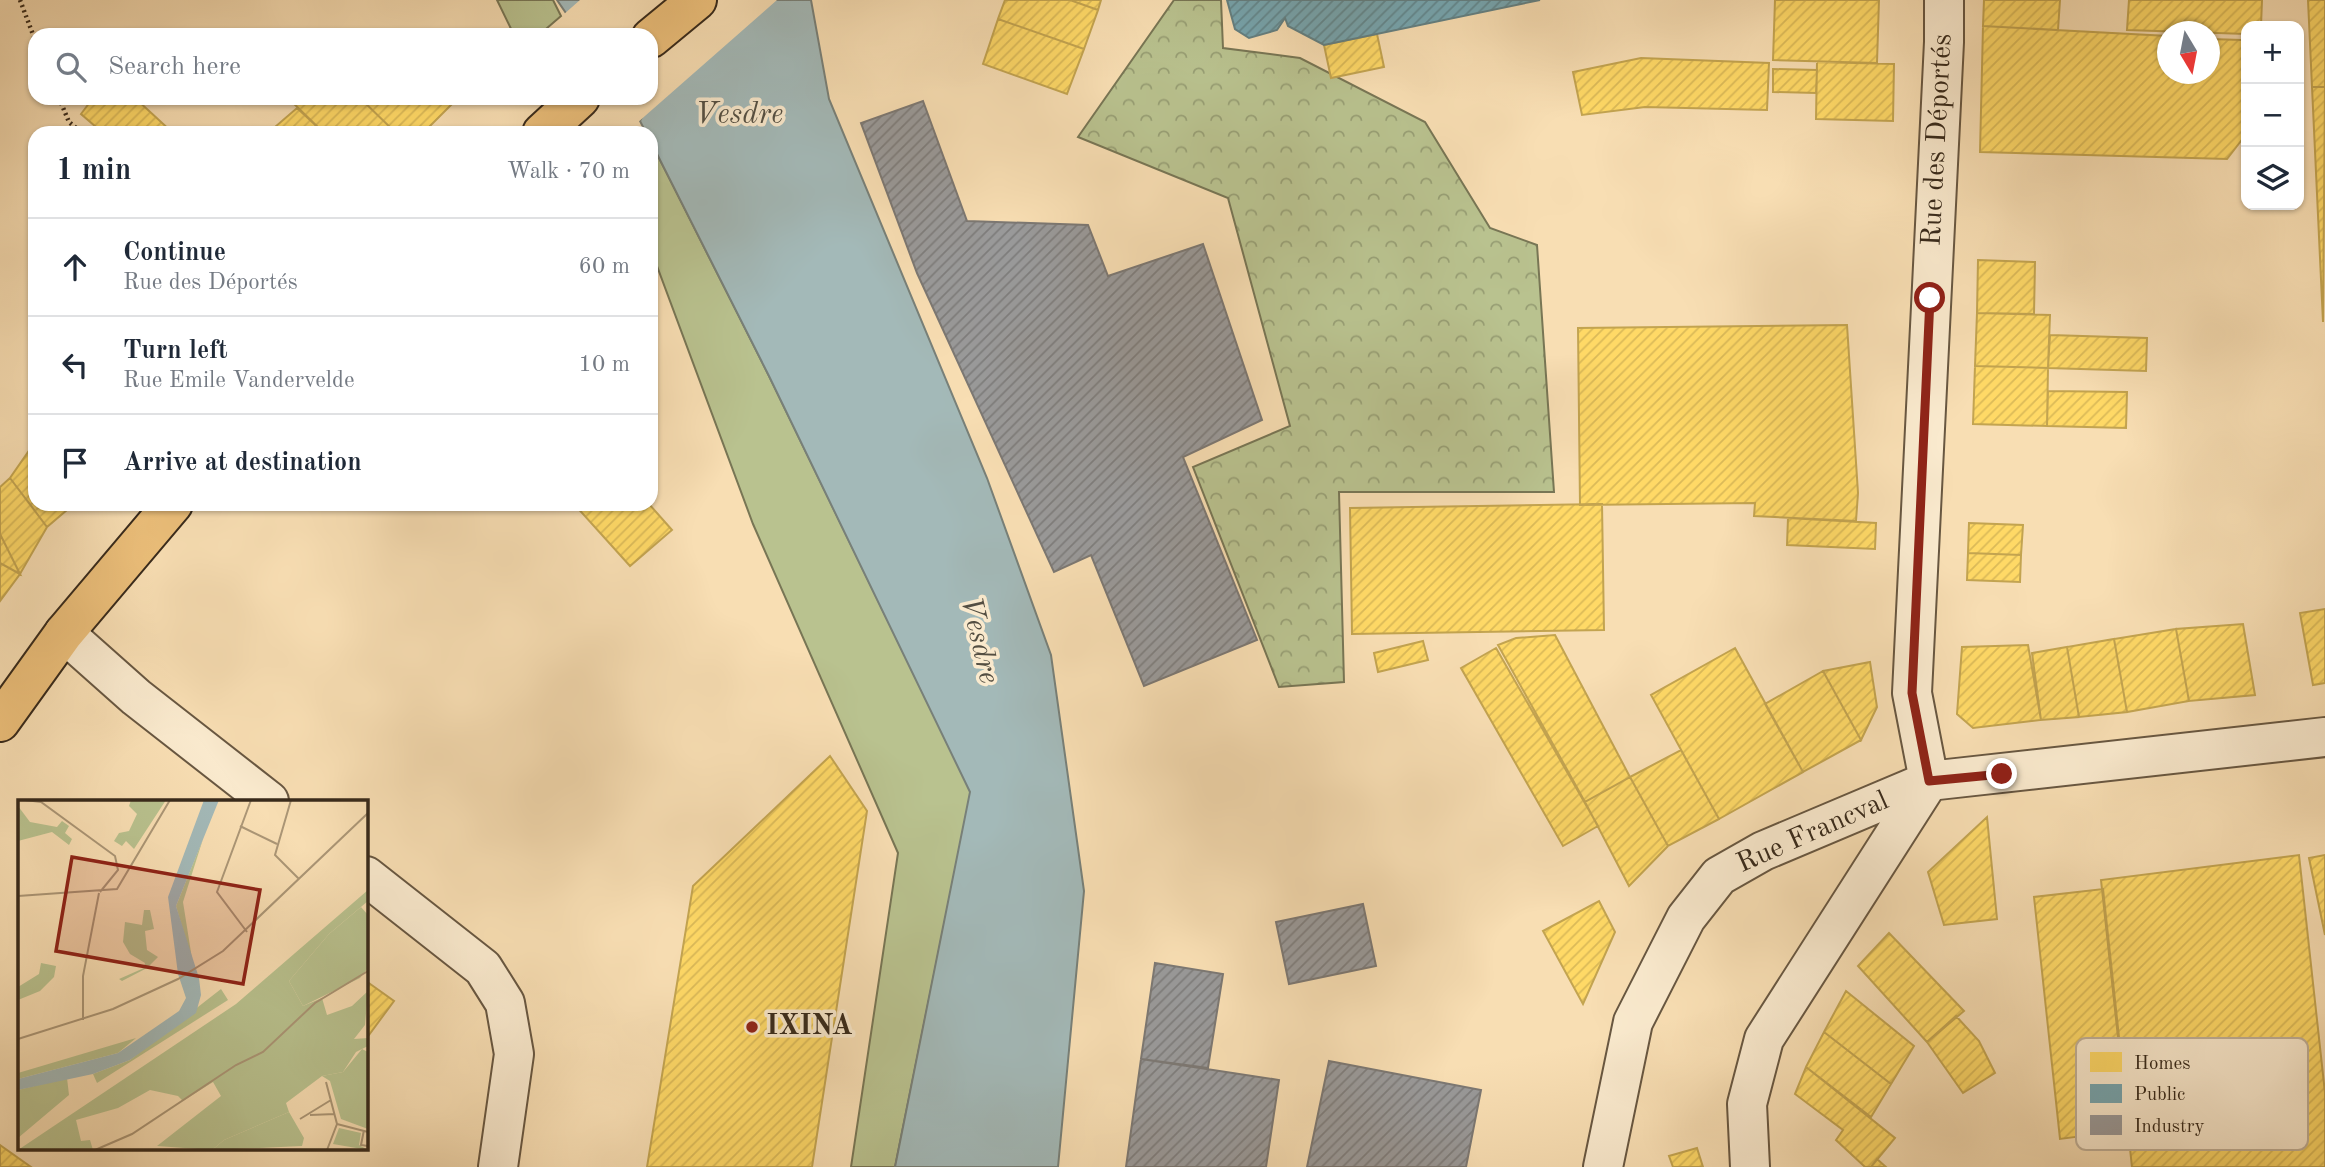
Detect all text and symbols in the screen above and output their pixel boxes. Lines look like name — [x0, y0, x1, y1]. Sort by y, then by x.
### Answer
north arrow — [2157, 21, 2220, 84]
map controls — [2241, 21, 2304, 210]
button: + — [2241, 21, 2304, 84]
search box — [28, 28, 658, 105]
street label: Rue des Déportés — [1918, 33, 1958, 247]
icon: search — [52, 48, 90, 86]
text: Search here — [108, 54, 241, 80]
button: − — [2241, 84, 2304, 147]
water label: Vesdre — [695, 100, 783, 130]
button: layers — [2241, 147, 2304, 210]
text: 1 min — [56, 156, 131, 186]
text: Walk · 70 m — [507, 160, 630, 183]
text: Continue — [123, 240, 226, 266]
icon: ahead — [56, 248, 94, 286]
text: 60 m — [579, 255, 630, 278]
text: Rue des Déportés — [123, 271, 298, 294]
route start — [1914, 282, 1945, 313]
text: Turn left — [123, 338, 228, 364]
icon: left — [56, 346, 94, 384]
text: 10 m — [579, 353, 630, 376]
text: Rue Emile Vandervelde — [123, 369, 355, 392]
icon: arrive — [56, 444, 94, 482]
text: Arrive at destination — [123, 450, 362, 476]
water label: Vesdre — [954, 593, 1004, 687]
route end — [1986, 758, 2017, 789]
street label: Rue Francval — [1733, 787, 1893, 879]
inset map — [18, 800, 368, 1150]
place label: IXINA — [766, 1013, 853, 1041]
marker: IXINA — [744, 1019, 760, 1035]
legend — [2076, 1038, 2308, 1150]
text: Homes — [2134, 1055, 2190, 1074]
text: Public — [2134, 1086, 2185, 1105]
text: Industry — [2134, 1118, 2205, 1137]

